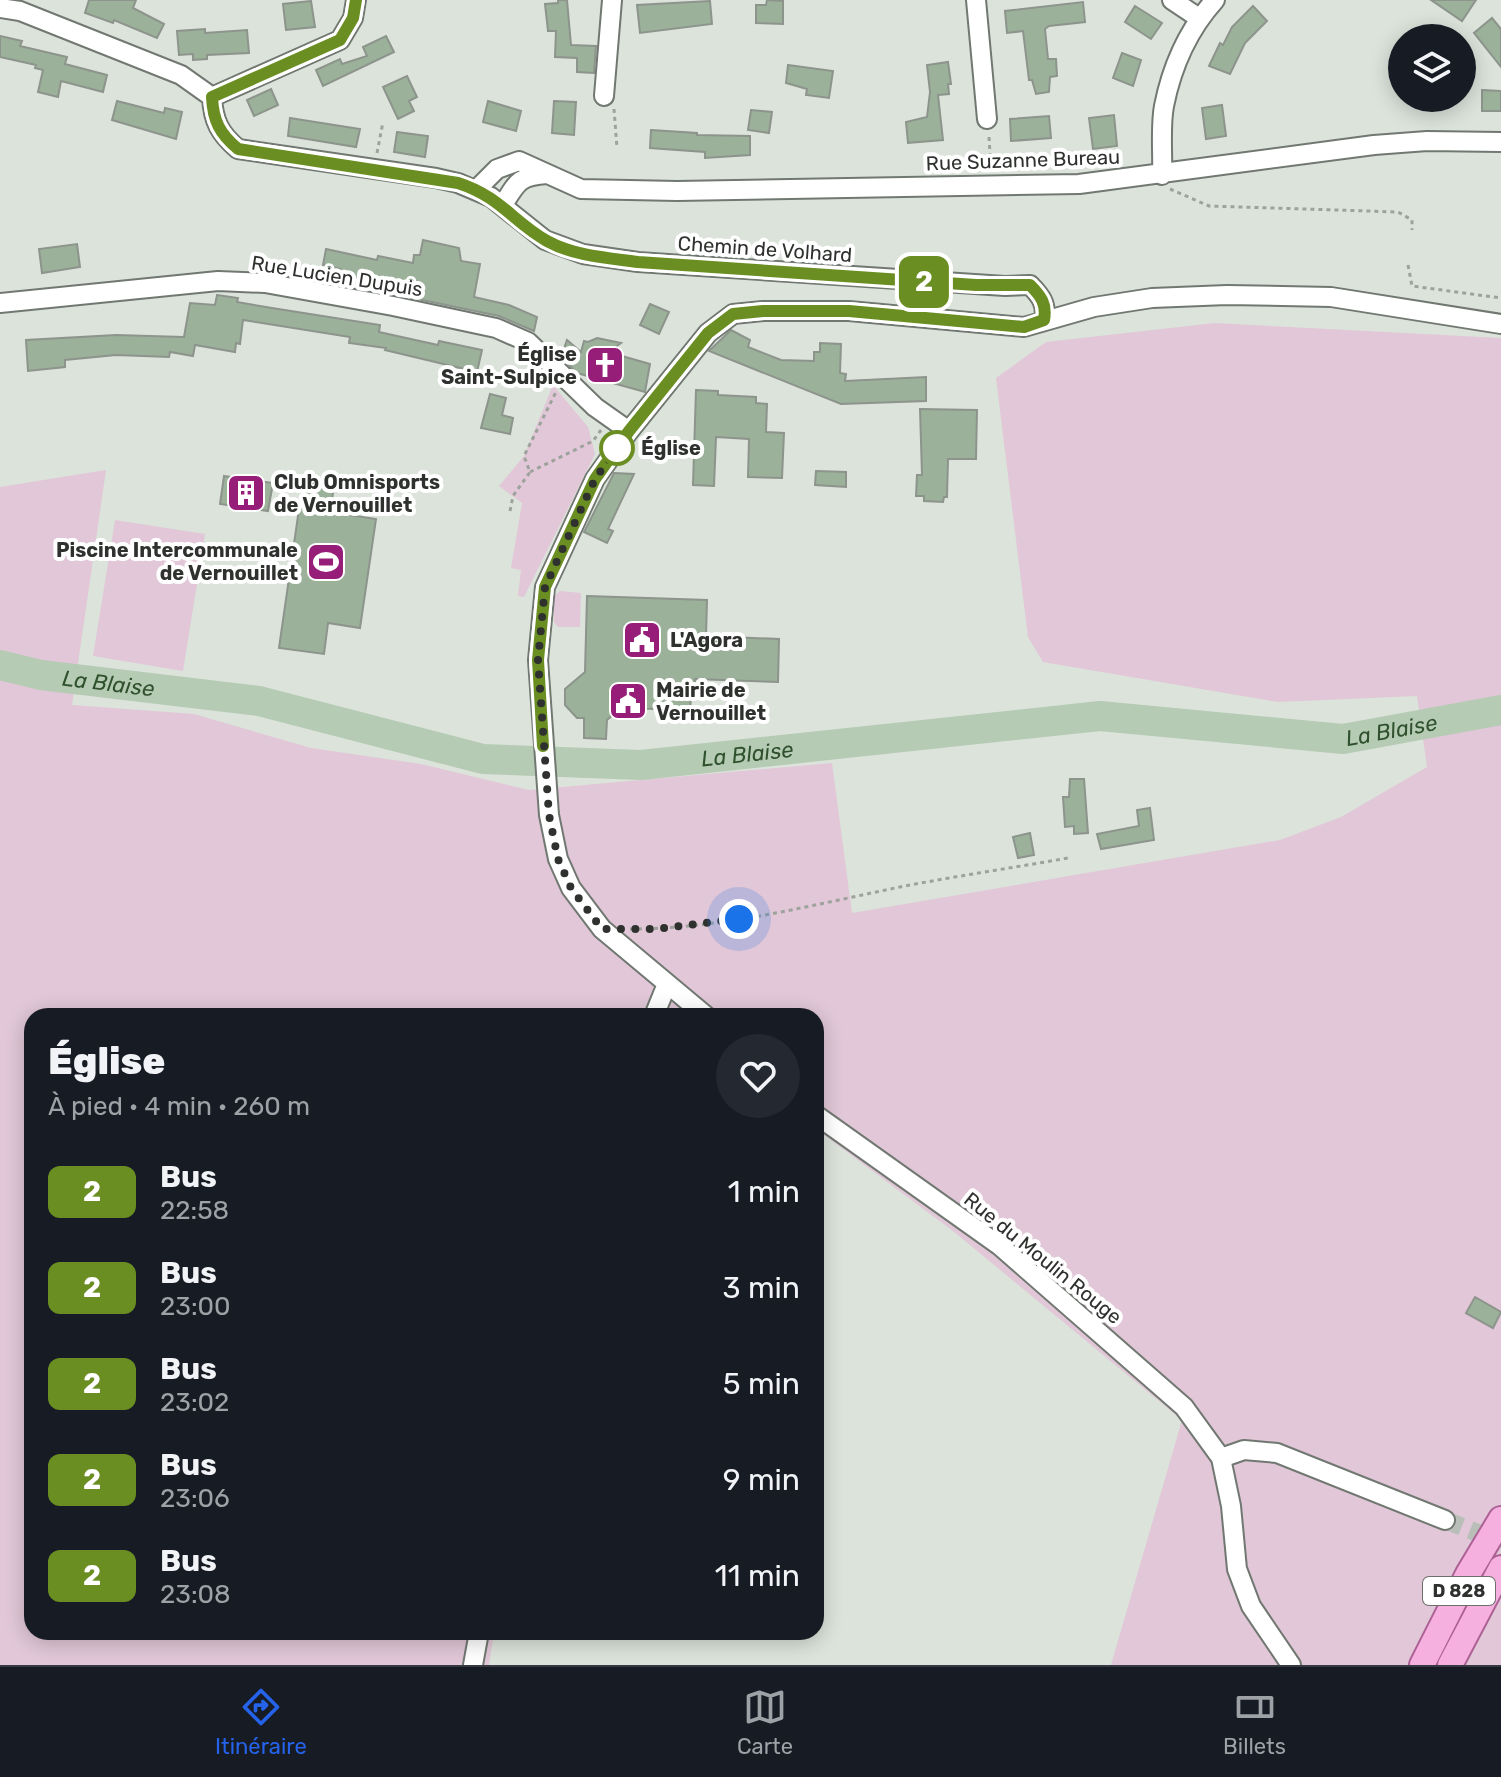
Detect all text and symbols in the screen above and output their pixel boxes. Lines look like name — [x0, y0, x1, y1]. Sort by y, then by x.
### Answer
map controls — [1388, 24, 1476, 112]
button: layers — [1388, 24, 1476, 112]
street label: Rue Suzanne Bureau — [925, 145, 1121, 175]
street label: Chemin de Volhard — [677, 231, 853, 267]
street label: Rue Lucien Dupuis — [250, 251, 424, 301]
line badge: 2 — [898, 256, 950, 308]
text: 2 — [915, 265, 933, 298]
place label: Église Saint-Sulpice — [441, 342, 577, 389]
church icon: Église Saint-Sulpice — [584, 344, 626, 386]
marker: Église — [600, 431, 634, 465]
place label: Église — [641, 436, 701, 460]
place label: Club Omnisports de Vernouillet — [274, 470, 440, 517]
building icon: Club Omnisports de Vernouillet — [225, 472, 267, 514]
place label: Piscine Intercommunale de Vernouillet — [56, 538, 298, 585]
sports icon: Piscine Intercommunale de Vernouillet — [305, 541, 347, 583]
public building icon: L'Agora — [621, 619, 663, 661]
place label: L'Agora — [670, 628, 743, 652]
water label: La Blaise — [61, 664, 156, 702]
place label: Mairie de Vernouillet — [656, 678, 766, 725]
public building icon: Mairie de Vernouillet — [607, 680, 649, 722]
water label: La Blaise — [1343, 709, 1439, 752]
water label: La Blaise — [700, 735, 795, 772]
your location — [719, 899, 759, 939]
button: heart — [716, 1034, 800, 1118]
text: Église — [48, 1038, 166, 1084]
text: À pied · 4 min · 260 m — [48, 1091, 310, 1122]
text: Bus — [160, 1159, 217, 1195]
text: 1 min — [728, 1174, 800, 1210]
text: 2 — [83, 1175, 101, 1208]
street label: Rue du Moulin Rouge — [959, 1187, 1127, 1329]
text: 22:58 — [160, 1195, 229, 1226]
text: Bus — [160, 1255, 217, 1291]
text: 3 min — [723, 1270, 800, 1306]
text: 2 — [83, 1271, 101, 1304]
text: 23:00 — [160, 1291, 231, 1322]
text: Bus — [160, 1351, 217, 1387]
text: 5 min — [723, 1366, 800, 1402]
text: 2 — [83, 1367, 101, 1400]
text: 23:02 — [160, 1387, 229, 1418]
text: Bus — [160, 1447, 217, 1483]
text: 9 min — [723, 1462, 800, 1498]
text: 2 — [83, 1463, 101, 1496]
text: 23:06 — [160, 1483, 230, 1514]
text: Bus — [160, 1543, 217, 1579]
text: 11 min — [715, 1558, 800, 1594]
text: 2 — [83, 1559, 101, 1592]
road number: D 828 — [1423, 1577, 1495, 1605]
text: 23:08 — [160, 1579, 231, 1610]
tab: Itinéraire — [215, 1685, 307, 1760]
tab: Carte — [737, 1685, 793, 1760]
tab: Billets — [1223, 1685, 1286, 1760]

